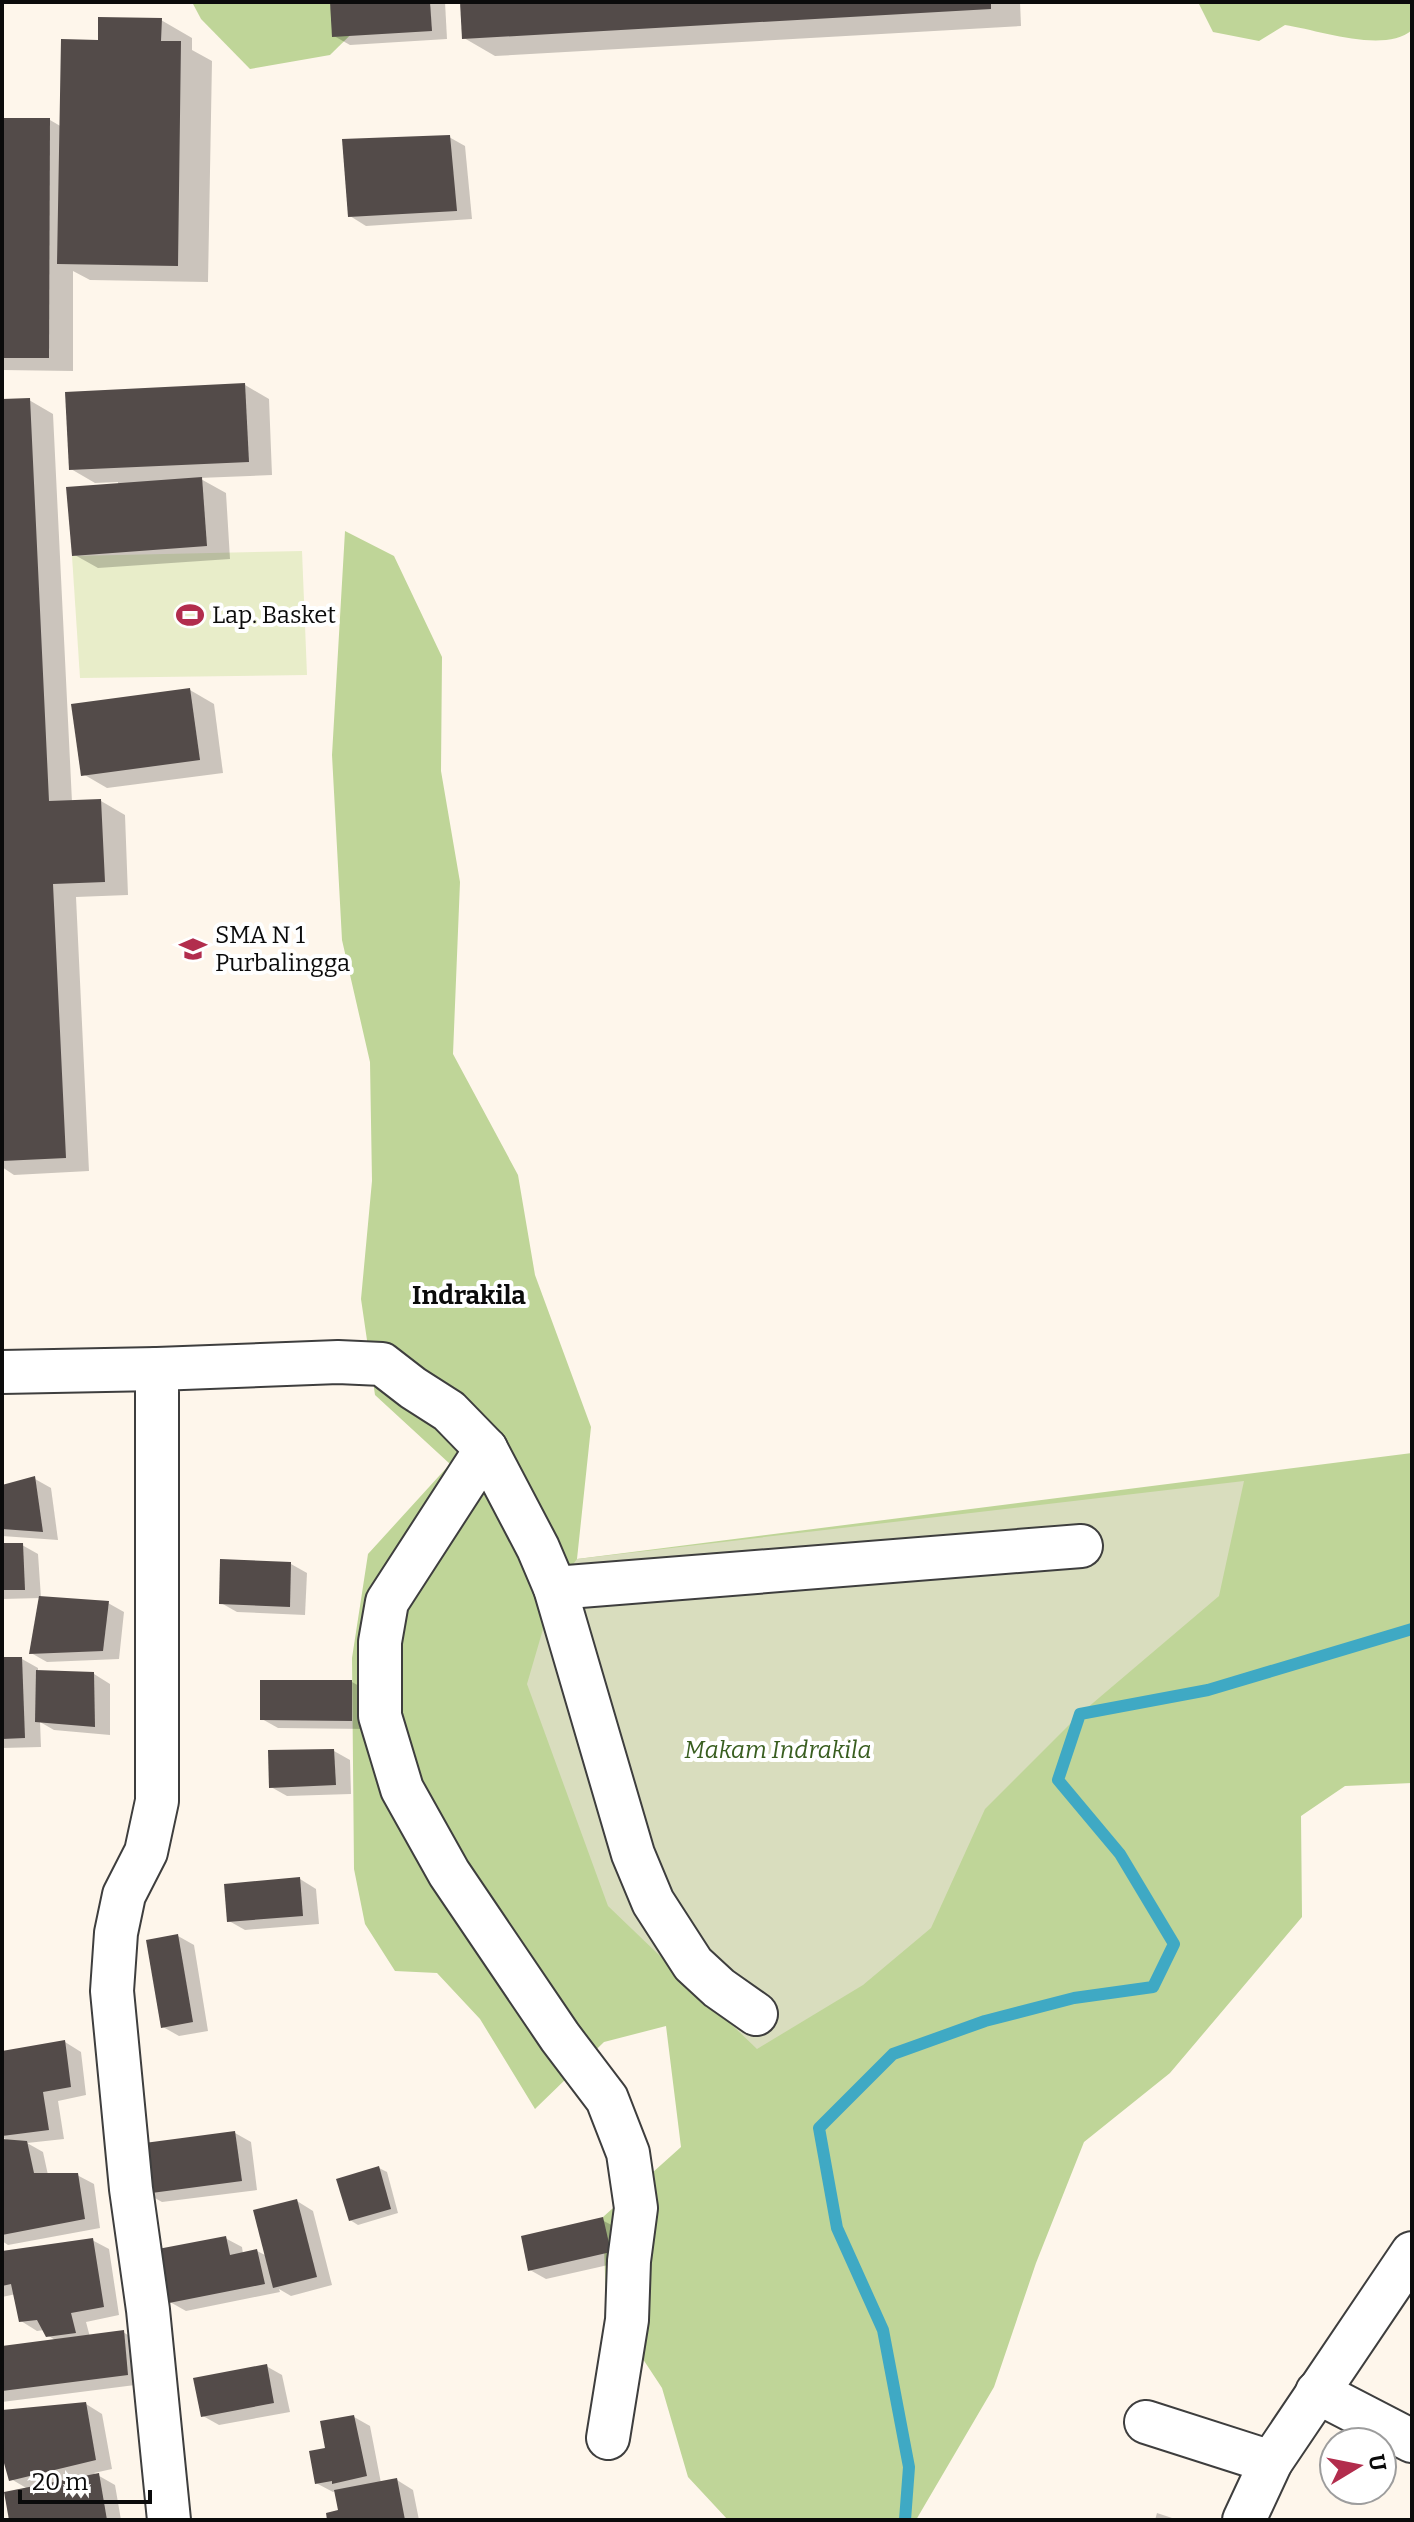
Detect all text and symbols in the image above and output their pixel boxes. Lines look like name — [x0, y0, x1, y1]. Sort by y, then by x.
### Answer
sports icon: Lap. Basket — [175, 600, 205, 630]
place label: Lap. Basket — [212, 601, 336, 629]
place label: SMA N 1 Purbalingga — [215, 921, 350, 977]
school or university icon: SMA N 1 Purbalingga — [178, 934, 208, 964]
district label: Indrakila — [412, 1280, 526, 1311]
park label: Makam Indrakila — [684, 1736, 872, 1764]
north arrow — [1318, 2426, 1398, 2506]
text: U — [1362, 2452, 1392, 2473]
scale bar — [20, 2454, 150, 2504]
text: 20 m — [32, 2468, 88, 2496]

